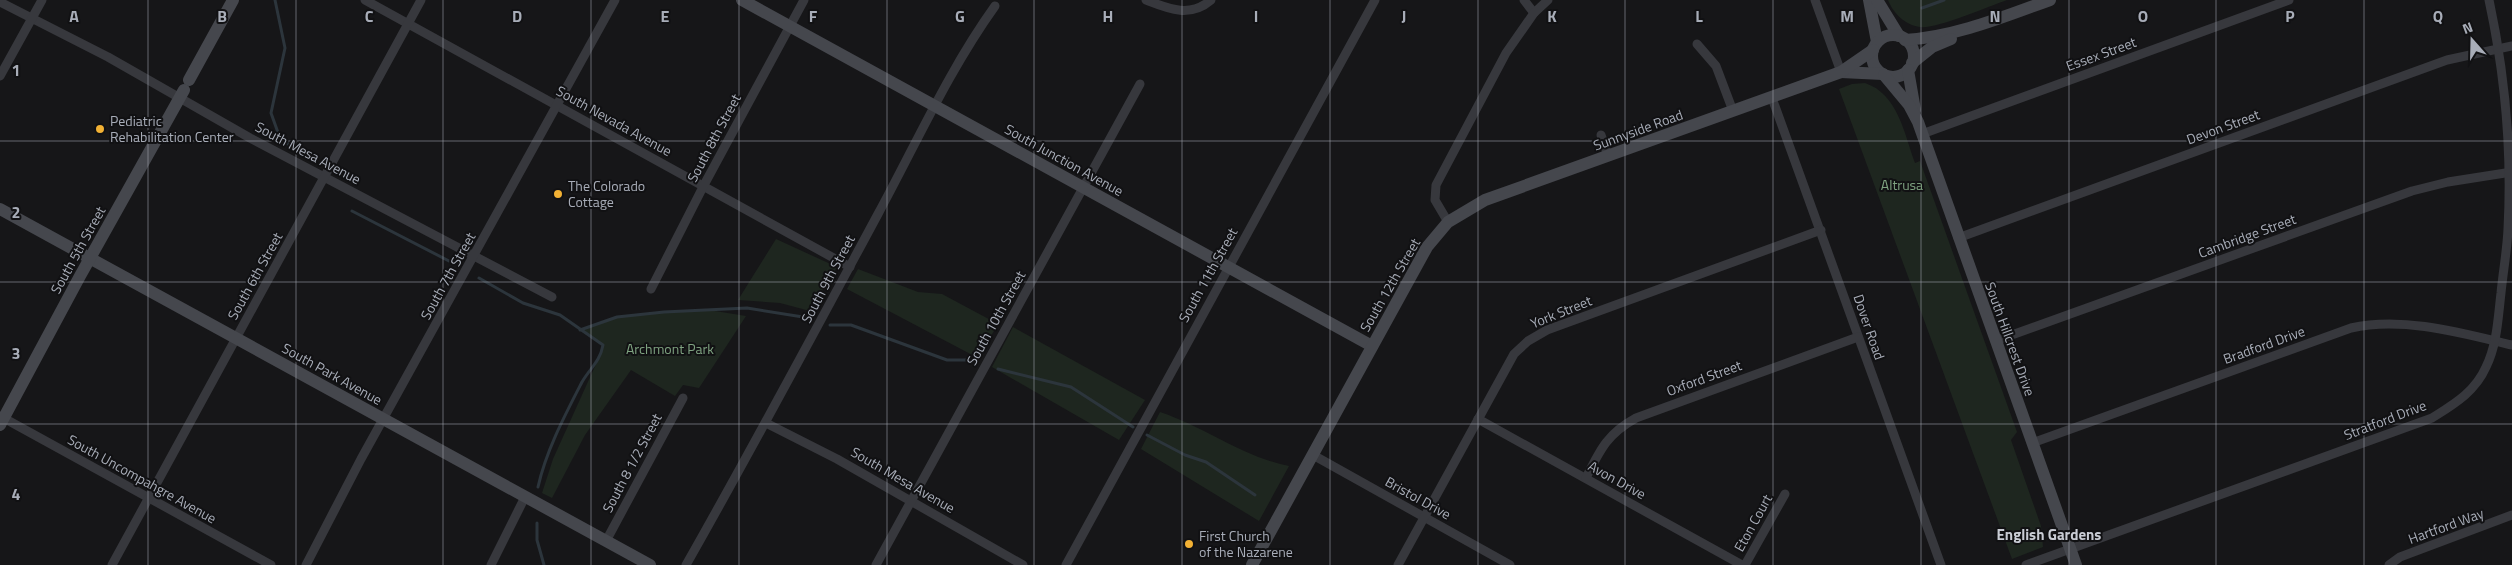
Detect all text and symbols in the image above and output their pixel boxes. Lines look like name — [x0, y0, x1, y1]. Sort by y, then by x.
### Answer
text: A — [69, 4, 79, 28]
text: B — [217, 4, 227, 28]
text: C — [365, 4, 374, 28]
text: D — [512, 4, 522, 28]
text: E — [661, 4, 670, 28]
text: F — [809, 4, 818, 28]
text: G — [955, 4, 965, 28]
text: H — [1103, 4, 1113, 28]
text: I — [1254, 4, 1258, 28]
text: J — [1402, 4, 1406, 28]
text: K — [1547, 4, 1557, 28]
text: L — [1695, 4, 1703, 28]
text: M — [1840, 4, 1854, 28]
text: N — [1989, 4, 2001, 28]
text: O — [2138, 4, 2148, 28]
text: P — [2285, 4, 2295, 28]
text: Q — [2433, 4, 2443, 28]
north arrow — [2447, 15, 2497, 65]
text: N — [2459, 16, 2476, 39]
street label: Essex Street — [2063, 31, 2139, 76]
text: 1 — [12, 58, 20, 82]
street label: South Nevada Avenue — [553, 80, 676, 161]
street label: South 8th Street — [681, 90, 746, 186]
street label: Sunnyside Road — [1590, 104, 1686, 155]
street label: Devon Street — [2183, 104, 2263, 150]
place label: Pediatric Rehabilitation Center — [110, 110, 234, 147]
street label: South Mesa Avenue — [252, 116, 365, 189]
street label: South Junction Avenue — [1001, 118, 1127, 201]
marker: Pediatric Rehabilitation Center — [94, 123, 106, 135]
park label: Altrusa — [1881, 174, 1923, 195]
place label: The Colorado Cottage — [568, 175, 645, 212]
marker: The Colorado Cottage — [552, 188, 564, 200]
text: 2 — [12, 200, 20, 224]
street label: South 5th Street — [45, 202, 110, 297]
street label: Cambridge Street — [2195, 208, 2299, 263]
street label: South 11th Street — [1173, 224, 1242, 326]
street label: South 6th Street — [222, 228, 287, 323]
street label: South 7th Street — [415, 228, 480, 323]
street label: South 9th Street — [795, 231, 860, 327]
street label: South 12th Street — [1354, 234, 1425, 336]
street label: South 10th Street — [961, 267, 1030, 369]
street label: South Hillcrest Drive — [1980, 279, 2041, 399]
street label: York Street — [1527, 290, 1595, 333]
street label: Dover Road — [1848, 291, 1891, 363]
street label: Bradford Drive — [2220, 320, 2308, 369]
street label: South Park Avenue — [278, 337, 386, 410]
park label: Archmont Park — [626, 338, 714, 359]
text: 3 — [12, 341, 20, 365]
street label: Oxford Street — [1663, 354, 1744, 401]
street label: Stratford Drive — [2341, 394, 2429, 445]
street label: South 8 1/2 Street — [597, 409, 667, 516]
street label: South Uncompahgre Avenue — [64, 429, 221, 528]
street label: South Mesa Avenue — [847, 441, 959, 518]
street label: Avon Drive — [1584, 455, 1650, 504]
street label: Bristol Drive — [1382, 471, 1455, 524]
text: 4 — [12, 482, 21, 506]
street label: Eton Court — [1728, 490, 1777, 555]
street label: Hartford Way — [2405, 502, 2487, 549]
district label: English Gardens — [1997, 523, 2101, 546]
place label: First Church of the Nazarene — [1199, 525, 1293, 562]
marker: First Church of the Nazarene — [1183, 538, 1195, 550]

